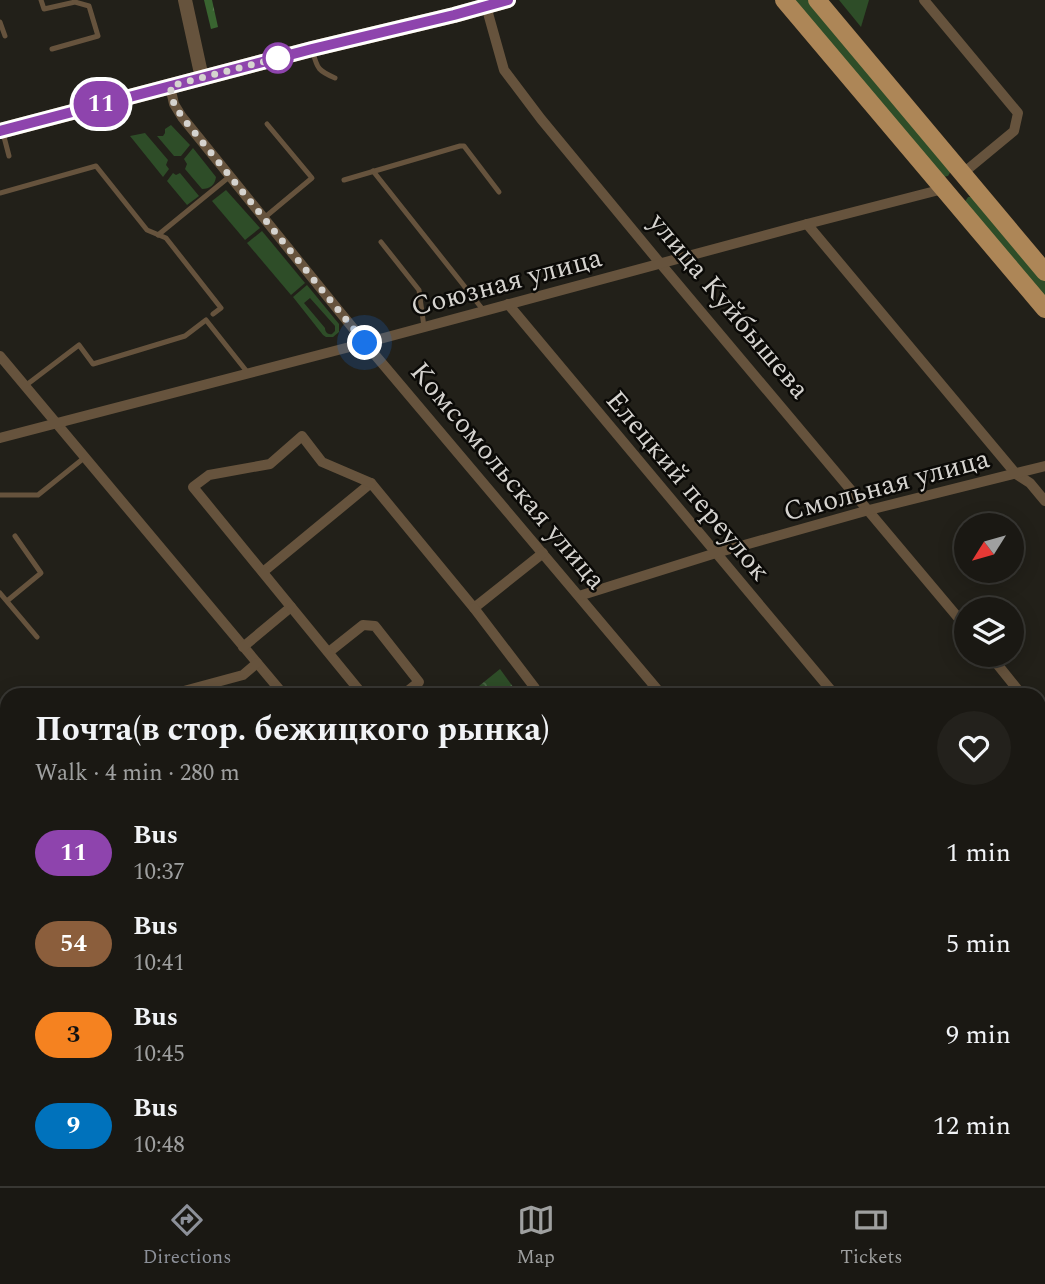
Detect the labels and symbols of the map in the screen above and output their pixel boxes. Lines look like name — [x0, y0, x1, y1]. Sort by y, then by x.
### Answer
unlabelled marker — [263, 43, 293, 73]
line badge: 11 — [70, 81, 132, 127]
street label: улица Куйбышева — [637, 202, 820, 409]
street label: Союзная улица — [406, 236, 607, 329]
your location — [347, 325, 382, 360]
street label: Комсомольская улица — [399, 352, 617, 600]
street label: Елецкий переулок — [595, 381, 781, 591]
street label: Смольная улица — [778, 437, 995, 534]
north arrow — [954, 513, 1024, 583]

